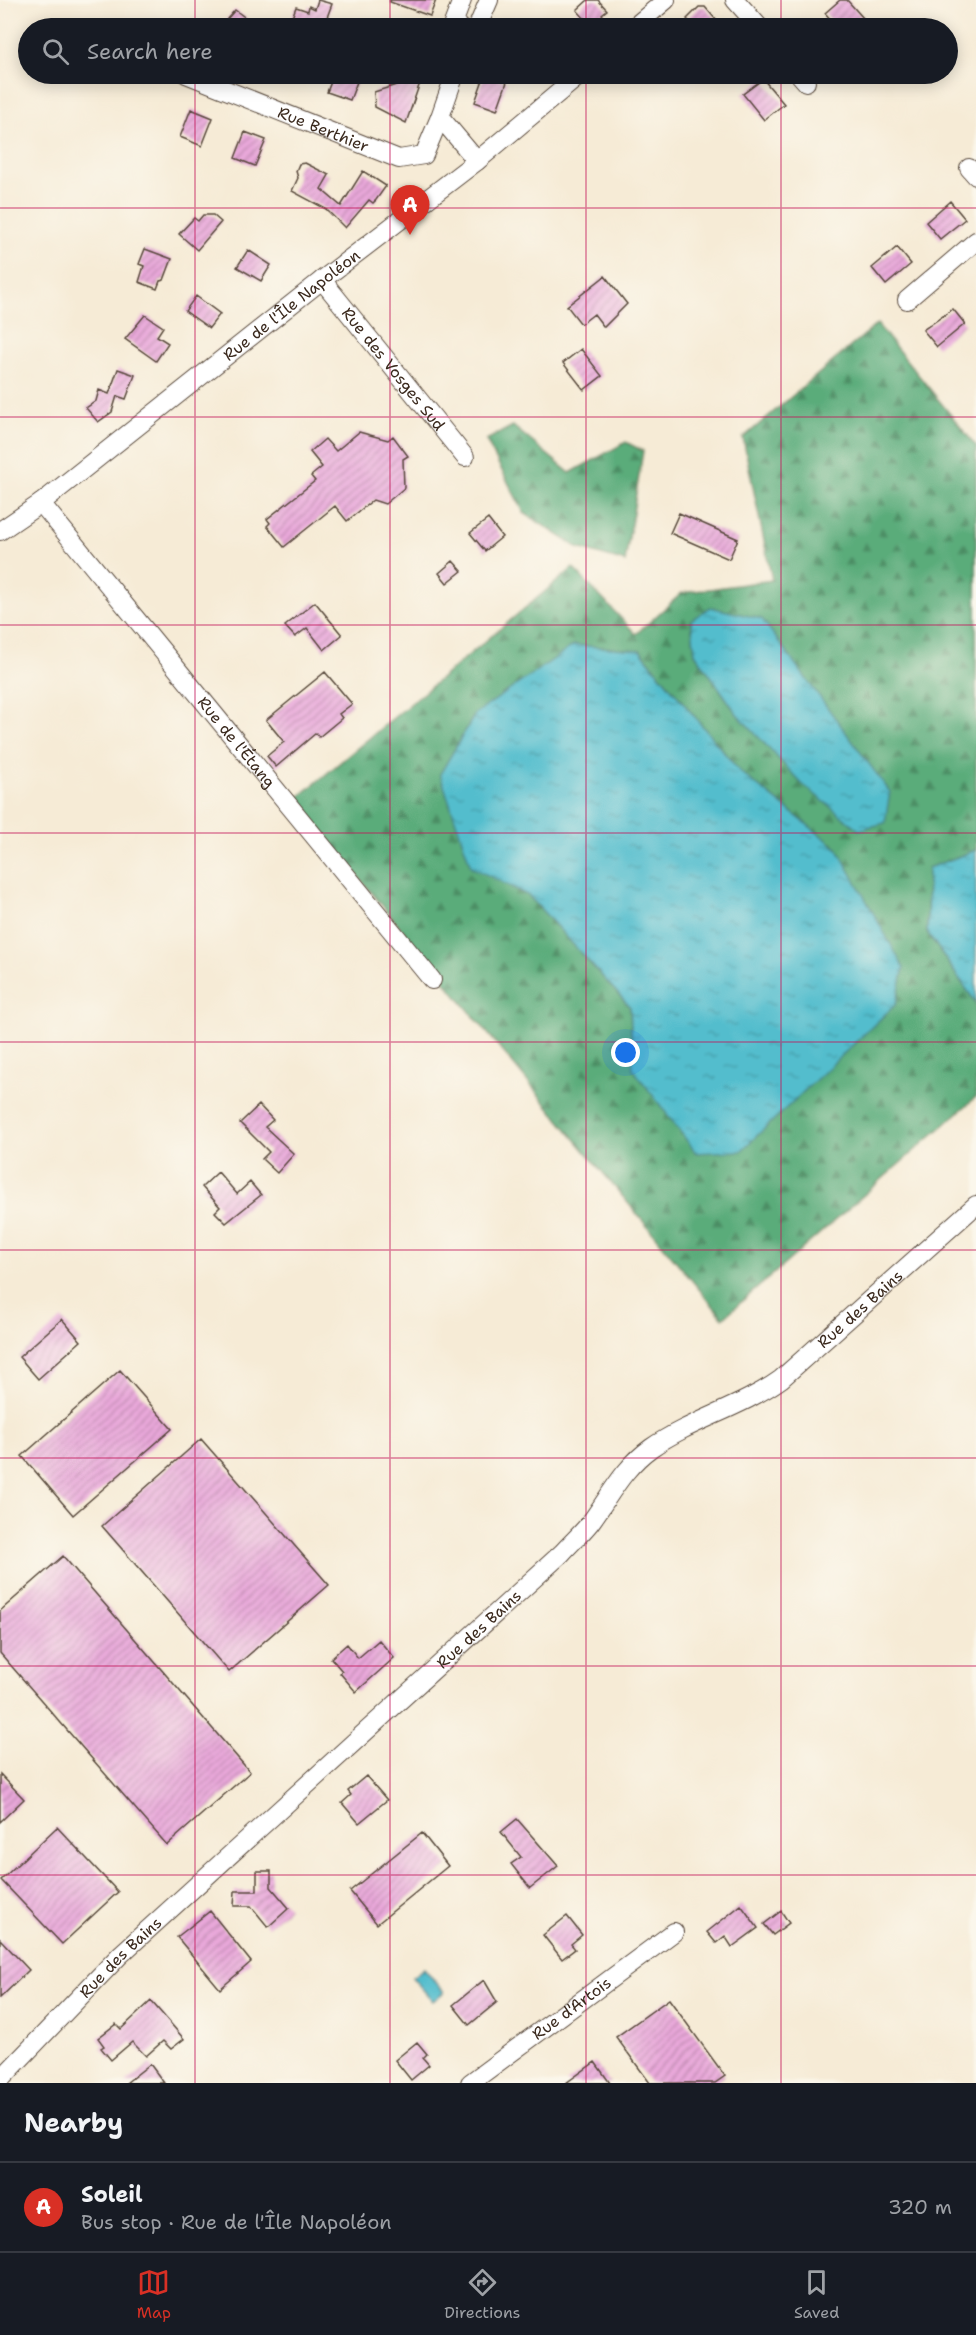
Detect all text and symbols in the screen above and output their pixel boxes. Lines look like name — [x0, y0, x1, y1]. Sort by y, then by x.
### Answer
search box — [18, 18, 958, 84]
icon: search — [39, 35, 72, 68]
text: Search here — [87, 37, 213, 66]
street label: Rue Berthier — [275, 101, 372, 157]
pin: A — [390, 186, 430, 235]
street label: Rue de l'Île Napoléon — [219, 244, 364, 365]
street label: Rue des Vosges Sud — [337, 303, 450, 435]
street label: Rue de l'Étang — [193, 692, 281, 792]
your location — [611, 1038, 640, 1067]
street label: Rue des Bains — [813, 1265, 907, 1352]
street label: Rue des Bains — [432, 1585, 526, 1673]
street label: Rue des Bains — [74, 1912, 166, 2002]
street label: Rue d'Artois — [528, 1972, 615, 2044]
text: Nearby — [24, 2105, 123, 2140]
text: Soleil — [81, 2180, 143, 2209]
text: A — [36, 2194, 51, 2220]
text: 320 m — [888, 2194, 952, 2220]
text: Bus stop · Rue de l'Île Napoléon — [81, 2209, 392, 2235]
tab: Map — [137, 2266, 171, 2323]
tab: Directions — [444, 2266, 521, 2323]
tab: Saved — [794, 2266, 839, 2323]

